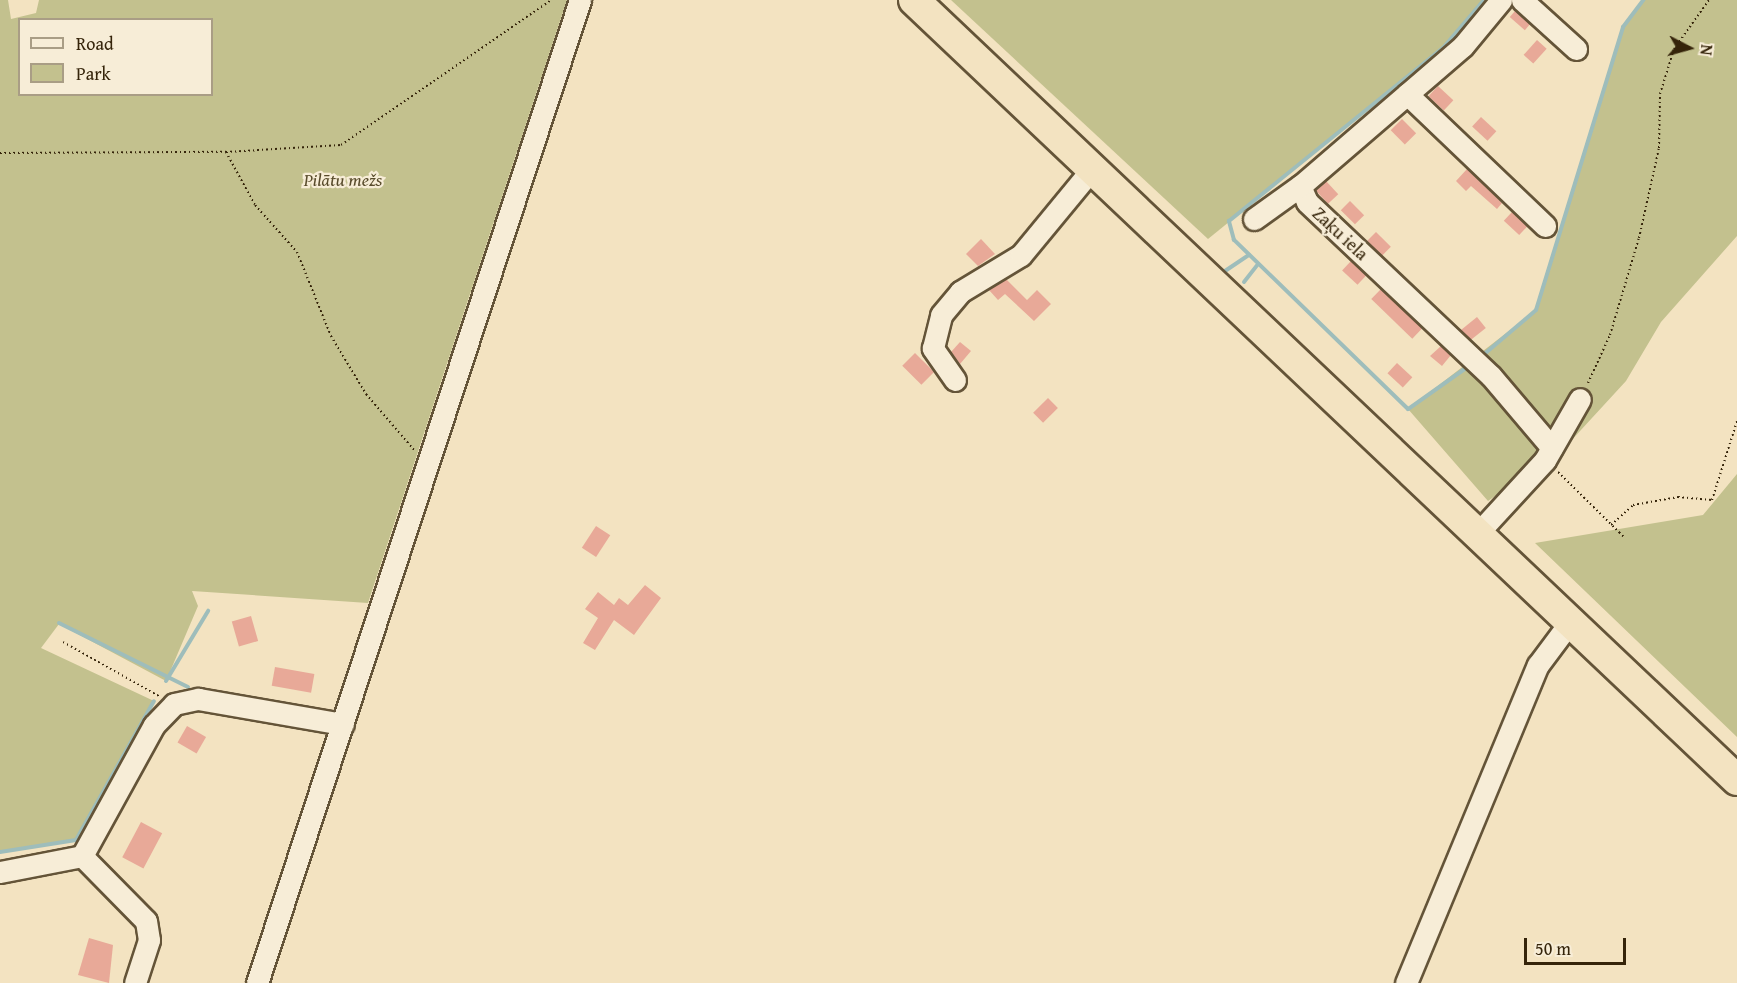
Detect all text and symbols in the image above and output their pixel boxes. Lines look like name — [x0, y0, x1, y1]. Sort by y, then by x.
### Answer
legend — [18, 18, 213, 96]
north arrow — [1659, 18, 1719, 78]
text: Road — [76, 30, 114, 57]
text: N — [1694, 43, 1719, 56]
text: Park — [76, 60, 111, 87]
park label: Pilātu mežs — [304, 169, 382, 191]
street label: Zaķu iela — [1308, 203, 1372, 265]
scale bar — [1527, 926, 1629, 964]
text: 50 m — [1535, 935, 1571, 962]

